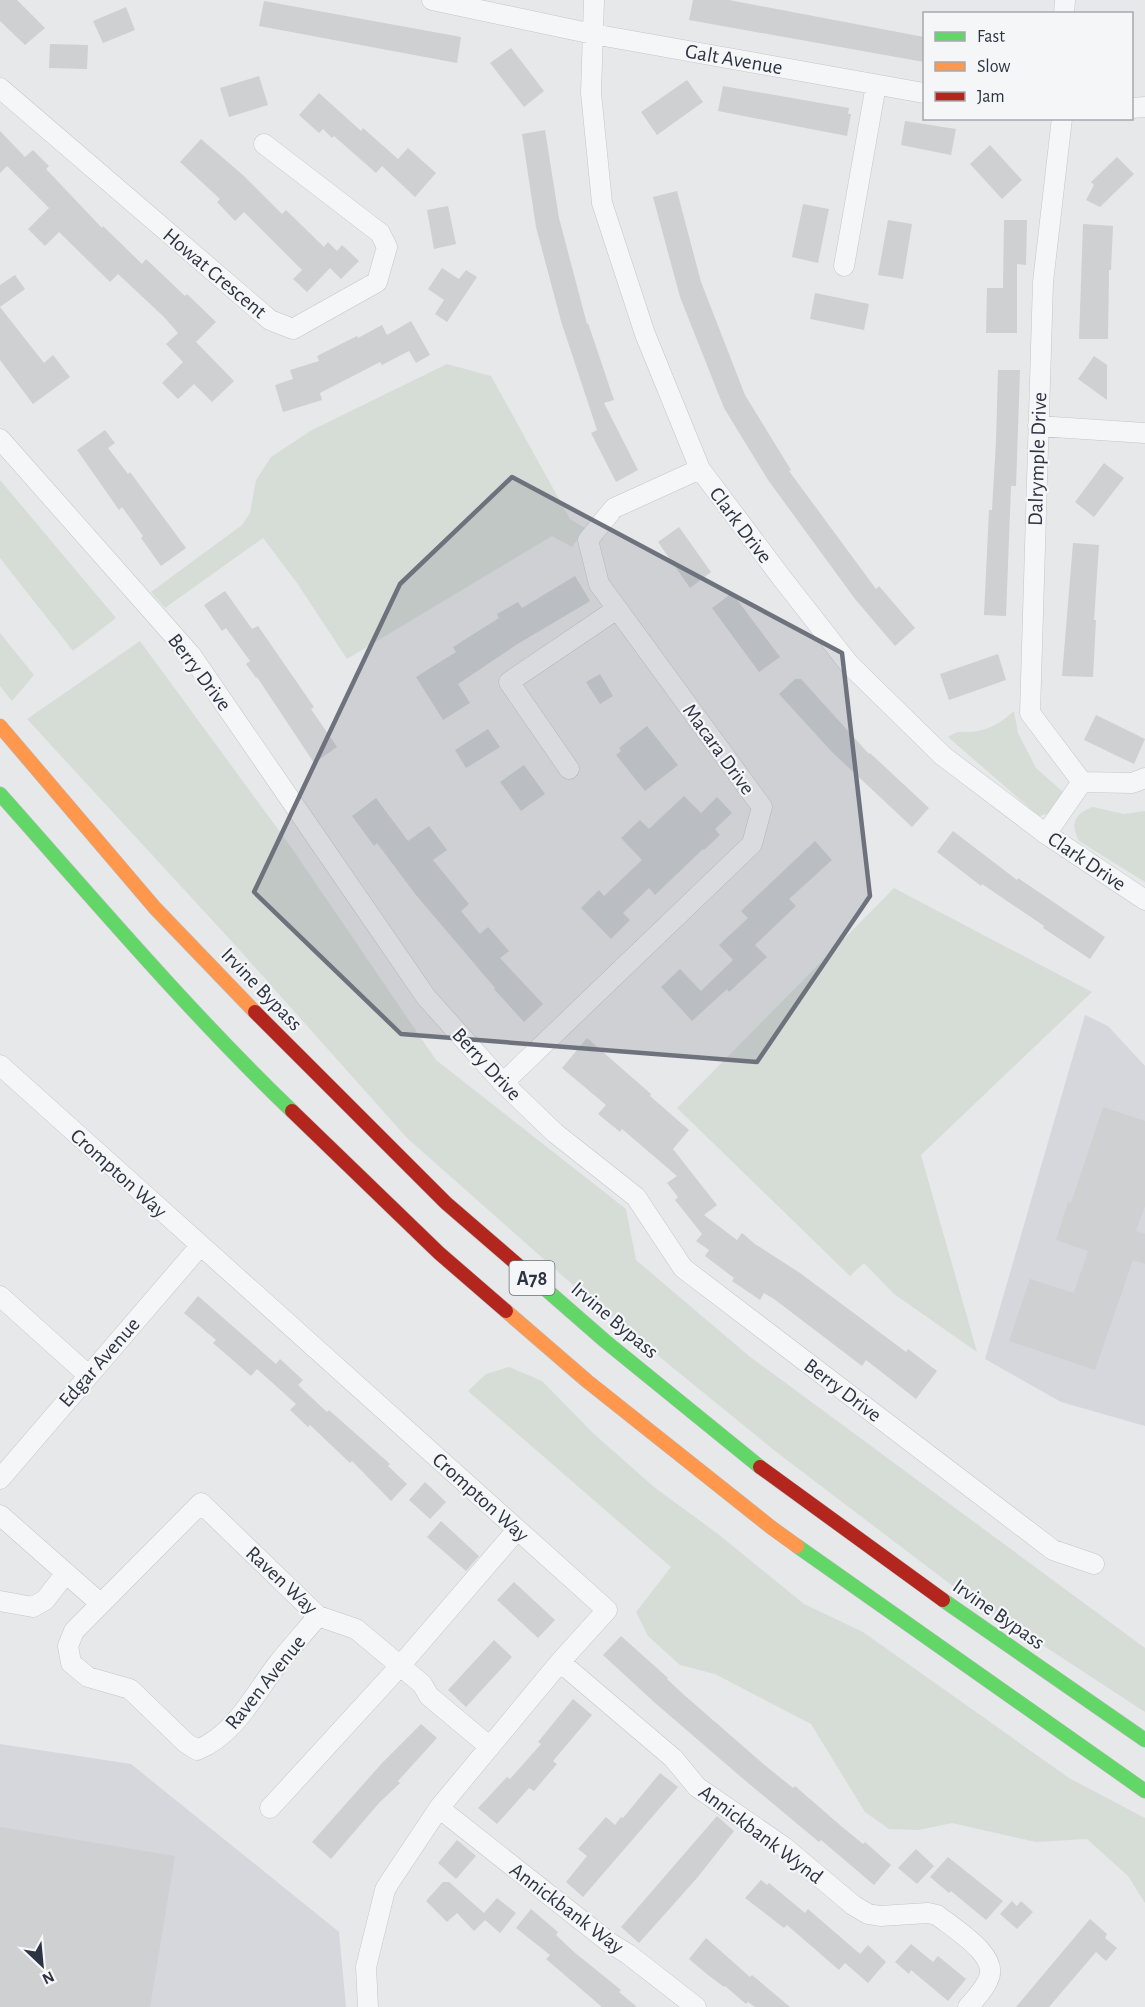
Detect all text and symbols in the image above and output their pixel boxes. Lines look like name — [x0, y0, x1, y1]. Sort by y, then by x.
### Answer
legend — [923, 12, 1133, 120]
text: Fast — [977, 28, 1005, 46]
street label: Galt Avenue — [684, 41, 784, 78]
text: Slow — [977, 58, 1010, 76]
text: Jam — [977, 88, 1005, 106]
street label: Howat Crescent — [159, 224, 271, 323]
street label: Dalrymple Drive — [1025, 392, 1050, 526]
street label: Clark Drive — [705, 483, 776, 567]
street label: Berry Drive — [164, 630, 235, 715]
street label: Macara Drive — [679, 700, 758, 799]
street label: Clark Drive — [1044, 828, 1130, 895]
street label: Irvine Bypass — [217, 944, 306, 1035]
street label: Berry Drive — [448, 1024, 525, 1105]
street label: Crompton Way — [66, 1125, 171, 1222]
road number: A78 — [510, 1261, 554, 1295]
street label: Irvine Bypass — [567, 1278, 662, 1363]
street label: Edgar Avenue — [55, 1313, 144, 1411]
street label: Berry Drive — [800, 1355, 885, 1426]
street label: Crompton Way — [428, 1449, 533, 1546]
street label: Raven Way — [242, 1542, 321, 1619]
street label: Irvine Bypass — [949, 1575, 1048, 1654]
street label: Raven Avenue — [221, 1631, 310, 1733]
street label: Annickbank Wynd — [695, 1781, 827, 1888]
street label: Annickbank Way — [506, 1859, 627, 1958]
north arrow — [12, 1935, 72, 1995]
text: N — [40, 1968, 57, 1987]

